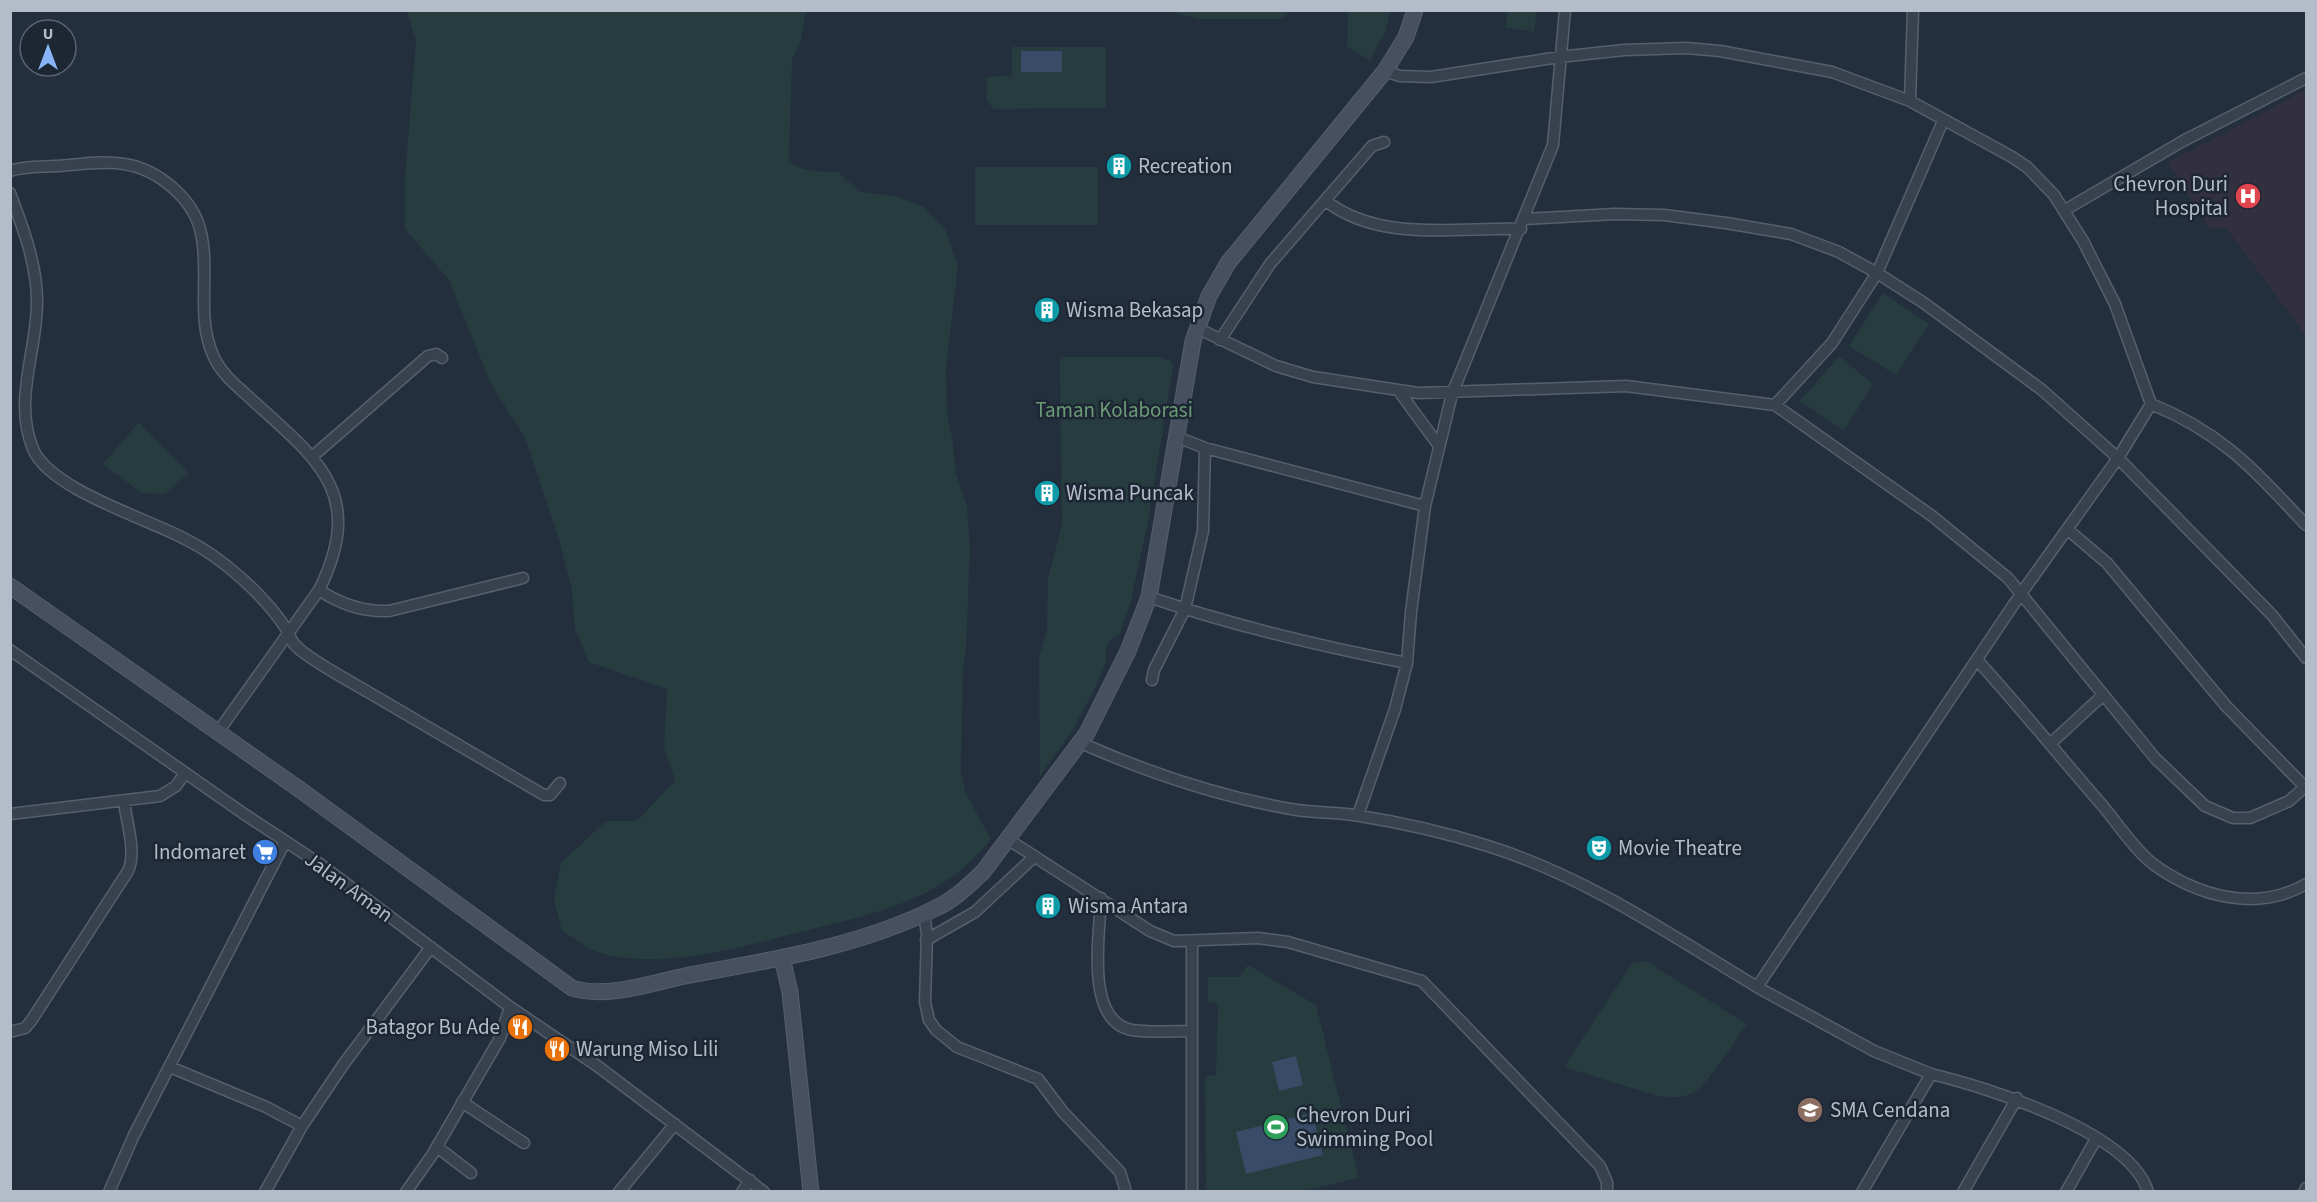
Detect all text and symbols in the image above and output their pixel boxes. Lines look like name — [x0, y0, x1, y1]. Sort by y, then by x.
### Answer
north arrow — [18, 18, 78, 78]
text: U — [43, 23, 53, 45]
building icon: Recreation — [1104, 151, 1134, 181]
place label: Recreation — [1138, 151, 1232, 181]
place label: Chevron Duri Hospital — [2113, 169, 2228, 223]
hospital icon: Chevron Duri Hospital — [2233, 181, 2263, 211]
building icon: Wisma Bekasap — [1032, 295, 1062, 325]
place label: Wisma Bekasap — [1066, 295, 1203, 325]
park label: Taman Kolaborasi — [1035, 395, 1193, 425]
building icon: Wisma Puncak — [1032, 478, 1062, 508]
place label: Wisma Puncak — [1066, 478, 1194, 508]
theatre icon: Movie Theatre — [1584, 833, 1614, 863]
place label: Movie Theatre — [1618, 833, 1742, 863]
place label: Indomaret — [154, 837, 246, 867]
supermarket icon: Indomaret — [250, 837, 280, 867]
street label: Jalan Aman — [298, 845, 400, 929]
building icon: Wisma Antara — [1033, 891, 1063, 921]
place label: Wisma Antara — [1068, 891, 1188, 921]
place label: Batagor Bu Ade — [366, 1012, 500, 1042]
restaurant icon: Batagor Bu Ade — [505, 1012, 535, 1042]
restaurant icon: Warung Miso Lili — [542, 1034, 572, 1064]
place label: Warung Miso Lili — [576, 1034, 718, 1064]
school or university icon: SMA Cendana — [1795, 1095, 1825, 1125]
place label: SMA Cendana — [1830, 1095, 1950, 1125]
place label: Chevron Duri Swimming Pool — [1296, 1100, 1433, 1154]
sports icon: Chevron Duri Swimming Pool — [1261, 1112, 1291, 1142]

